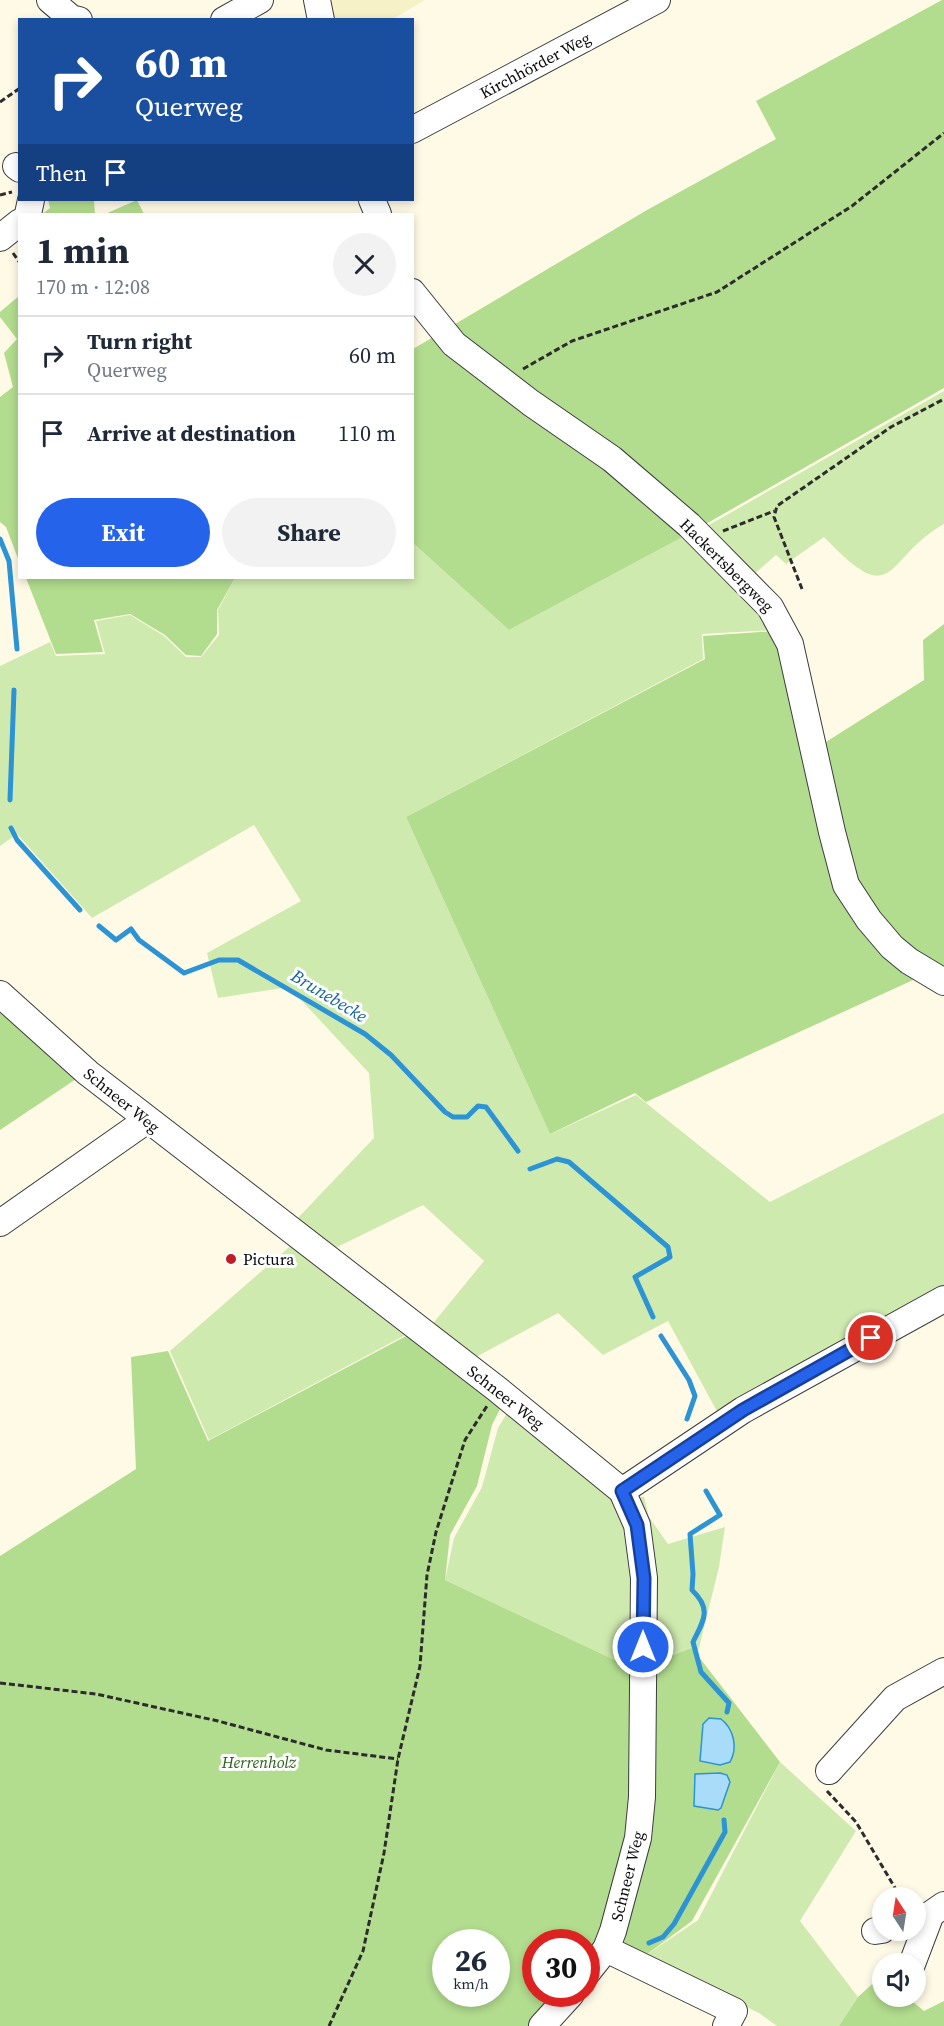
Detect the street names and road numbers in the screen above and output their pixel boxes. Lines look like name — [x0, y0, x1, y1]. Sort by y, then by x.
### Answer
street label: Kirchhörder Weg — [476, 27, 594, 103]
street label: Hackertsbergweg — [675, 513, 779, 617]
street label: Schneer Weg — [79, 1062, 165, 1138]
street label: Schneer Weg — [463, 1360, 549, 1434]
street label: Schneer Weg — [605, 1829, 649, 1923]

